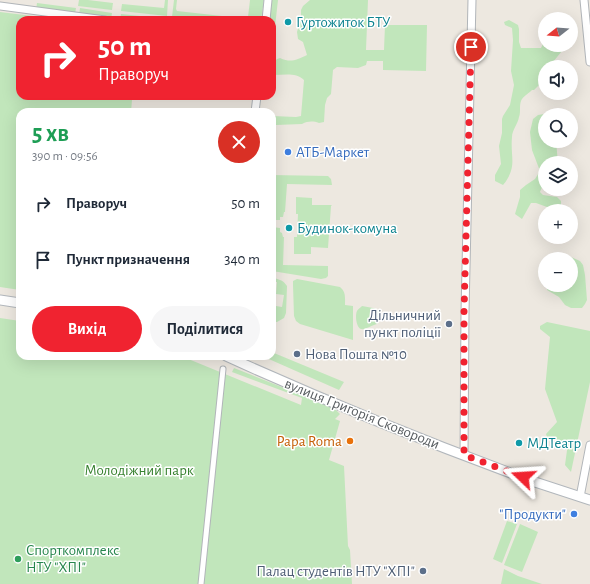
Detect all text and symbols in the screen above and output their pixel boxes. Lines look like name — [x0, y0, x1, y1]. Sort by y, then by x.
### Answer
north arrow — [538, 12, 578, 52]
map controls — [538, 12, 578, 292]
place label: Гуртожиток БТУ — [296, 15, 391, 30]
marker: Гуртожиток БТУ — [283, 17, 293, 27]
pin — [454, 30, 488, 64]
icon: right — [32, 32, 84, 84]
text: 50 m — [98, 33, 152, 61]
icon: arrive — [460, 36, 482, 58]
button: sound — [538, 60, 578, 100]
text: Праворуч — [98, 66, 169, 84]
button: search — [538, 108, 578, 148]
button: close — [218, 121, 260, 163]
text: 5 хв — [32, 122, 69, 146]
place label: АТБ-Маркет — [296, 145, 370, 160]
marker: АТБ-Маркет — [283, 147, 293, 157]
text: 390 m · 09:56 — [32, 150, 98, 163]
button: layers — [538, 156, 578, 196]
icon: right — [32, 193, 54, 215]
text: Праворуч — [66, 196, 127, 211]
text: 50 m — [231, 196, 260, 211]
button: + — [538, 204, 578, 244]
place label: Будинок-комуна — [297, 221, 397, 236]
marker: Будинок-комуна — [284, 223, 294, 233]
icon: arrive — [32, 249, 54, 271]
text: Пункт призначення — [66, 252, 190, 267]
text: 340 m — [224, 252, 260, 267]
button: − — [538, 252, 578, 292]
button: Вихід — [32, 306, 142, 352]
button: Поділитися — [150, 306, 260, 352]
place label: Дільничний пункт поліції — [364, 308, 441, 340]
marker: Дільничний пункт поліції — [444, 319, 454, 329]
place label: Нова Пошта №10 — [305, 347, 407, 362]
marker: Нова Пошта №10 — [292, 349, 302, 359]
street label: вулиця Григорія Сковороди — [282, 376, 442, 452]
place label: Papa Roma — [277, 434, 342, 449]
marker: Papa Roma — [345, 436, 355, 446]
place label: МДТеатр — [527, 436, 581, 451]
marker: МДТеатр — [514, 438, 524, 448]
position arrow — [502, 456, 544, 498]
park label: Молодіжний парк — [84, 463, 194, 478]
place label: "Продукти" — [499, 507, 566, 522]
marker: "Продукти" — [569, 509, 579, 519]
place label: Спорткомплекс НТУ "ХПІ" — [26, 543, 119, 575]
marker: Спорткомплекс НТУ "ХПІ" — [13, 554, 23, 564]
place label: Палац студентів НТУ "ХПІ" — [256, 564, 415, 579]
marker: Палац студентів НТУ "ХПІ" — [418, 566, 428, 576]

